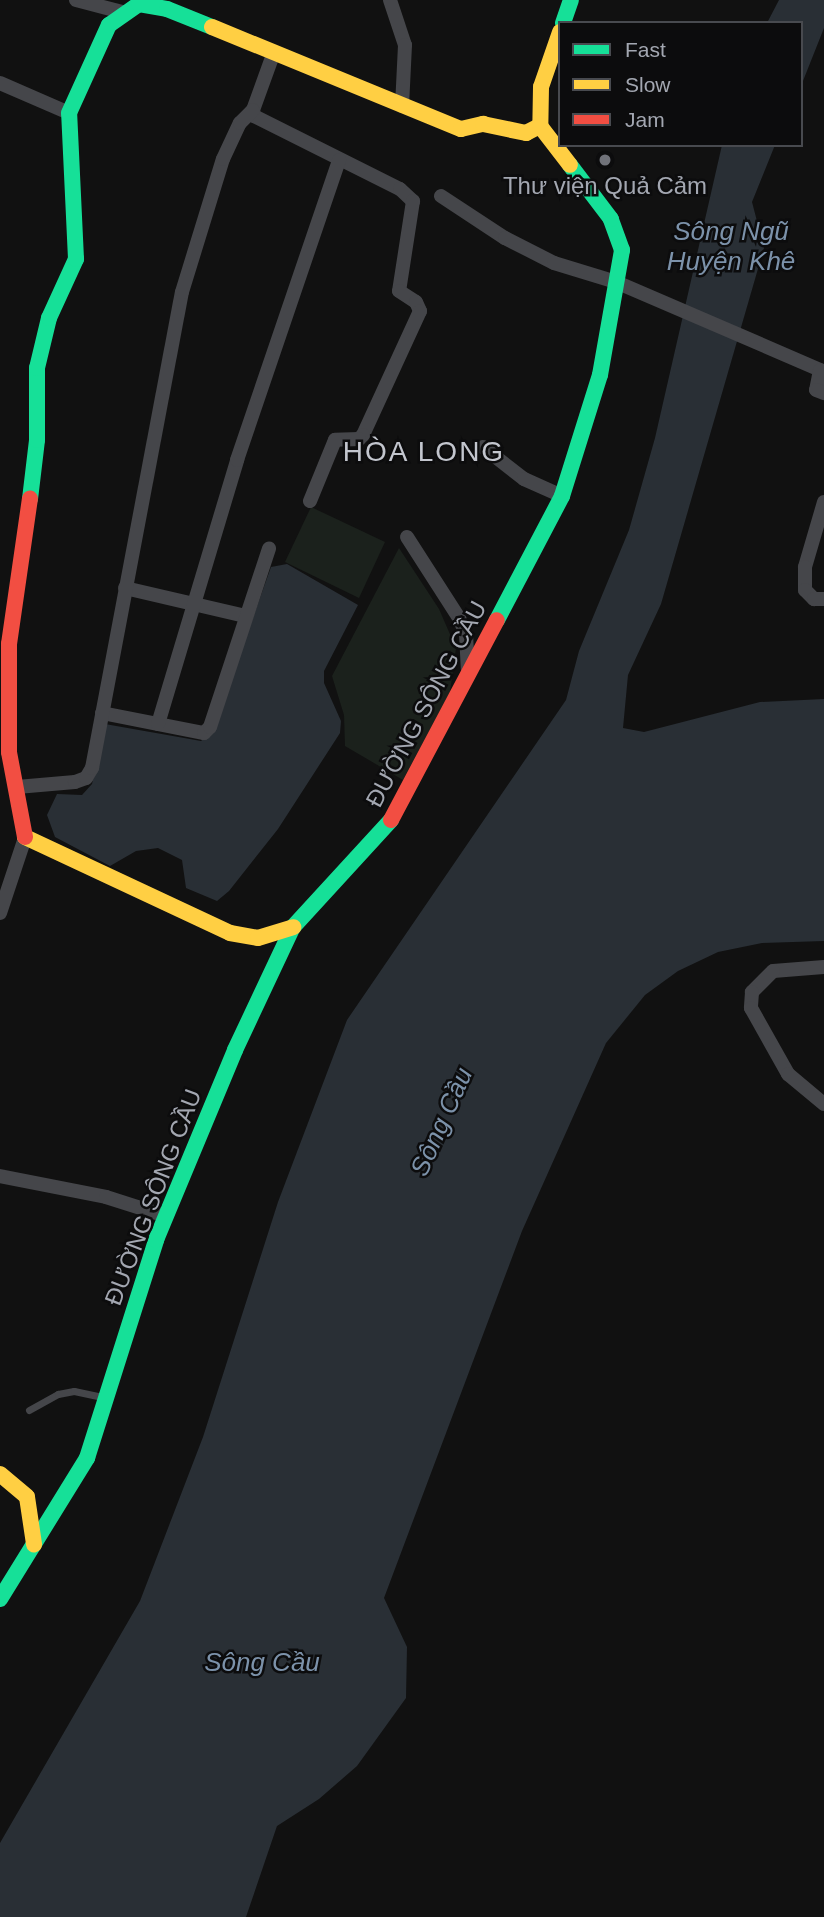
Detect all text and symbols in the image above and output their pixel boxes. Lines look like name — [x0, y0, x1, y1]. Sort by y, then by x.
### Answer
legend — [558, 21, 803, 147]
text: Fast — [625, 38, 666, 61]
text: Slow — [625, 73, 671, 96]
text: Jam — [625, 108, 665, 131]
marker: Thư viện Quả Cảm — [597, 152, 613, 168]
place label: Thư viện Quả Cảm — [503, 172, 707, 200]
water label: Sông Ngũ Huyện Khê — [667, 216, 795, 278]
district label: HÒA LONG — [343, 435, 505, 469]
street label: ĐƯỜNG SÔNG CẦU — [360, 596, 492, 812]
water label: Sông Cầu — [404, 1063, 480, 1181]
street label: ĐƯỜNG SÔNG CẦU — [99, 1085, 207, 1309]
water label: Sông Cầu — [204, 1647, 320, 1679]

